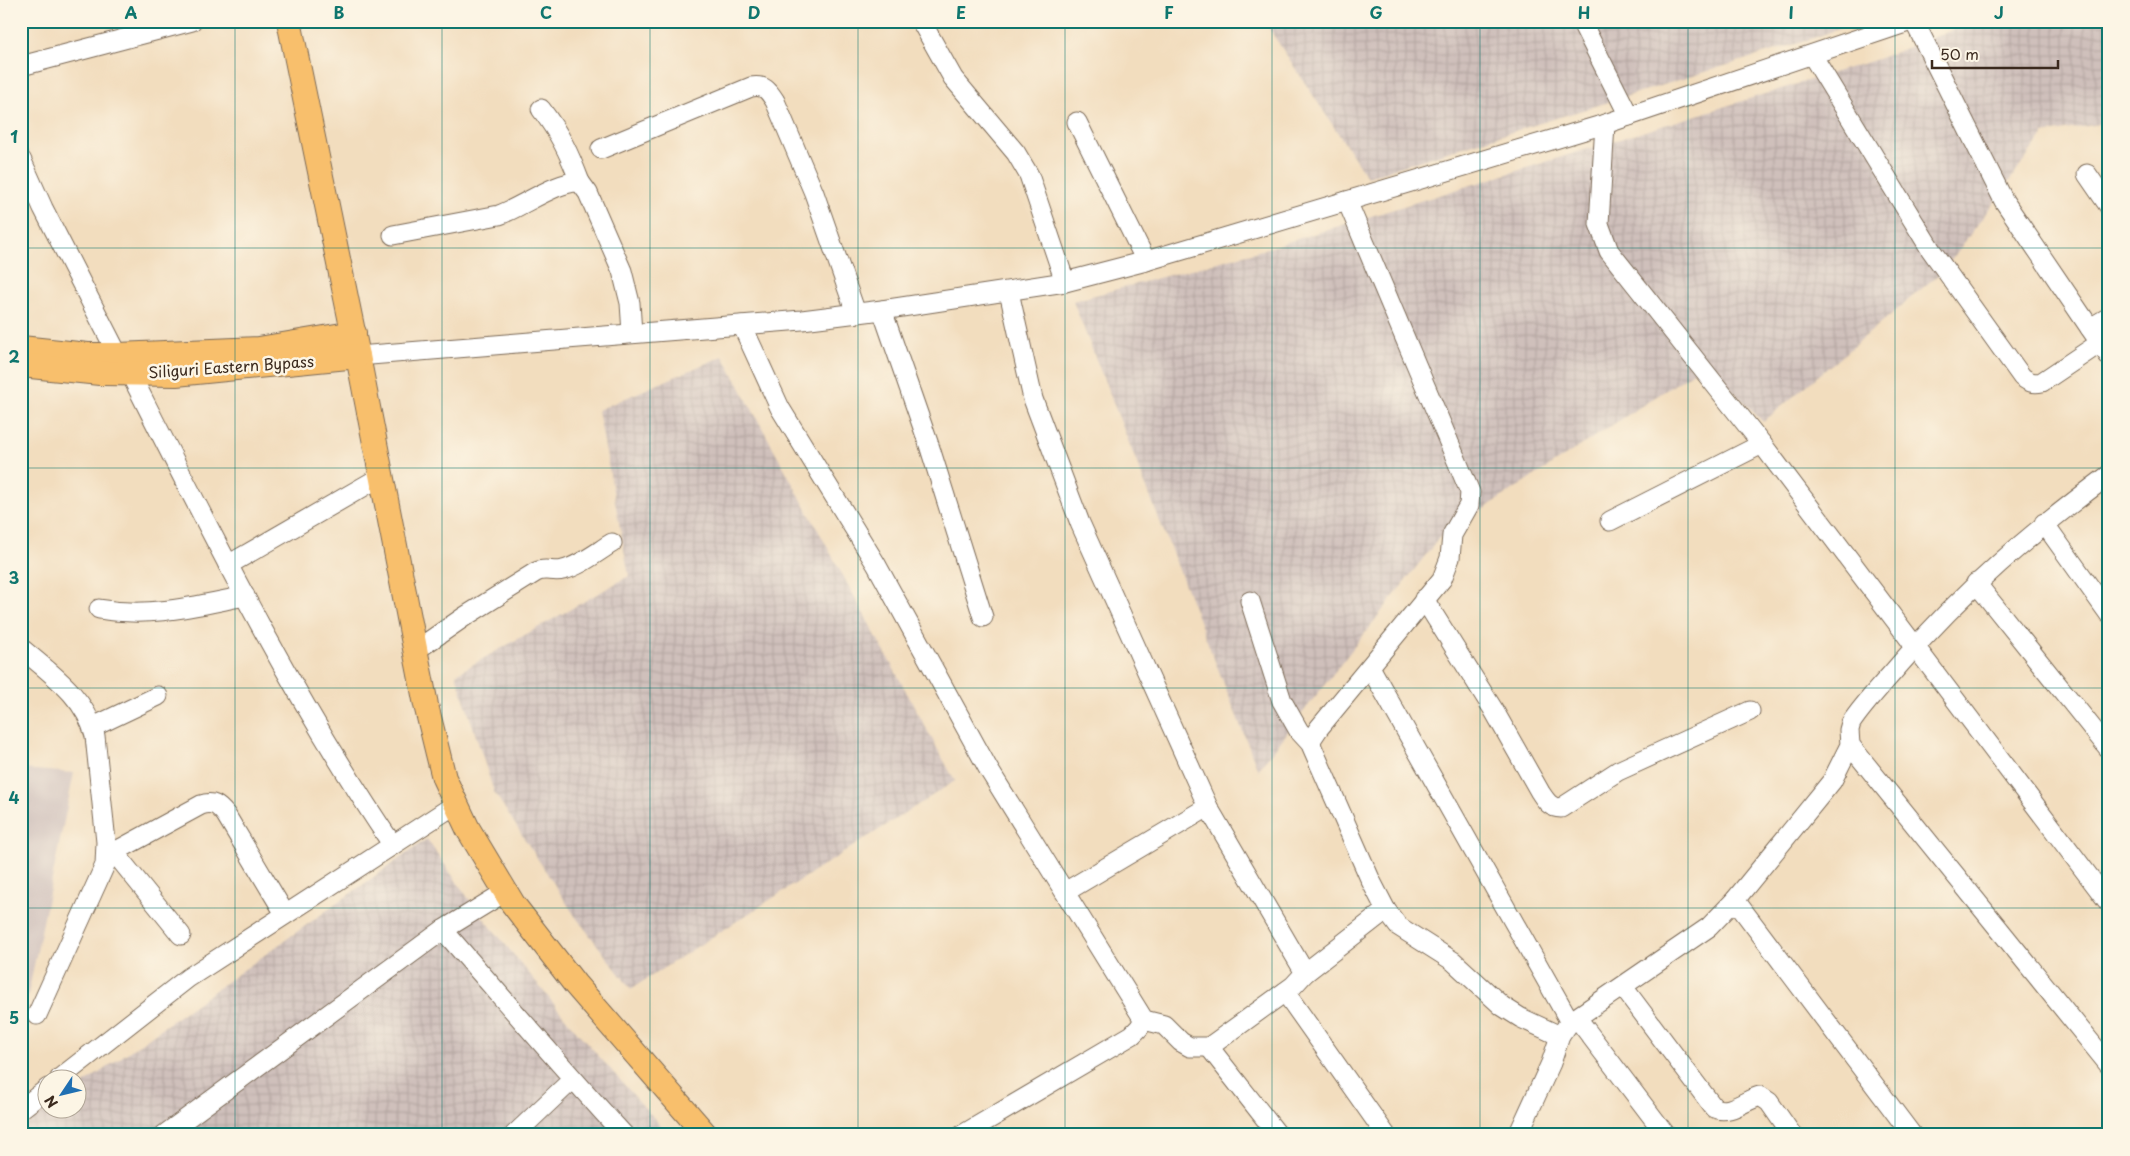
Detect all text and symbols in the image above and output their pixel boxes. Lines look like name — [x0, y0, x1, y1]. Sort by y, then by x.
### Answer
text: A — [125, 0, 138, 24]
text: B — [334, 0, 345, 24]
text: C — [540, 0, 552, 24]
text: D — [748, 0, 760, 24]
text: E — [956, 0, 966, 24]
text: F — [1164, 0, 1174, 24]
text: G — [1369, 0, 1383, 24]
text: H — [1578, 0, 1590, 24]
text: I — [1788, 0, 1794, 24]
text: J — [1994, 0, 2004, 24]
scale bar — [1932, 38, 2059, 70]
text: 50 m — [1940, 42, 1979, 65]
text: 1 — [10, 124, 18, 148]
text: 2 — [8, 344, 20, 368]
street label: Siliguri Eastern Bypass — [147, 349, 315, 383]
text: 3 — [9, 565, 19, 589]
text: 4 — [9, 785, 20, 809]
text: 5 — [9, 1005, 19, 1029]
north arrow — [38, 1068, 88, 1118]
text: N — [39, 1091, 63, 1112]

